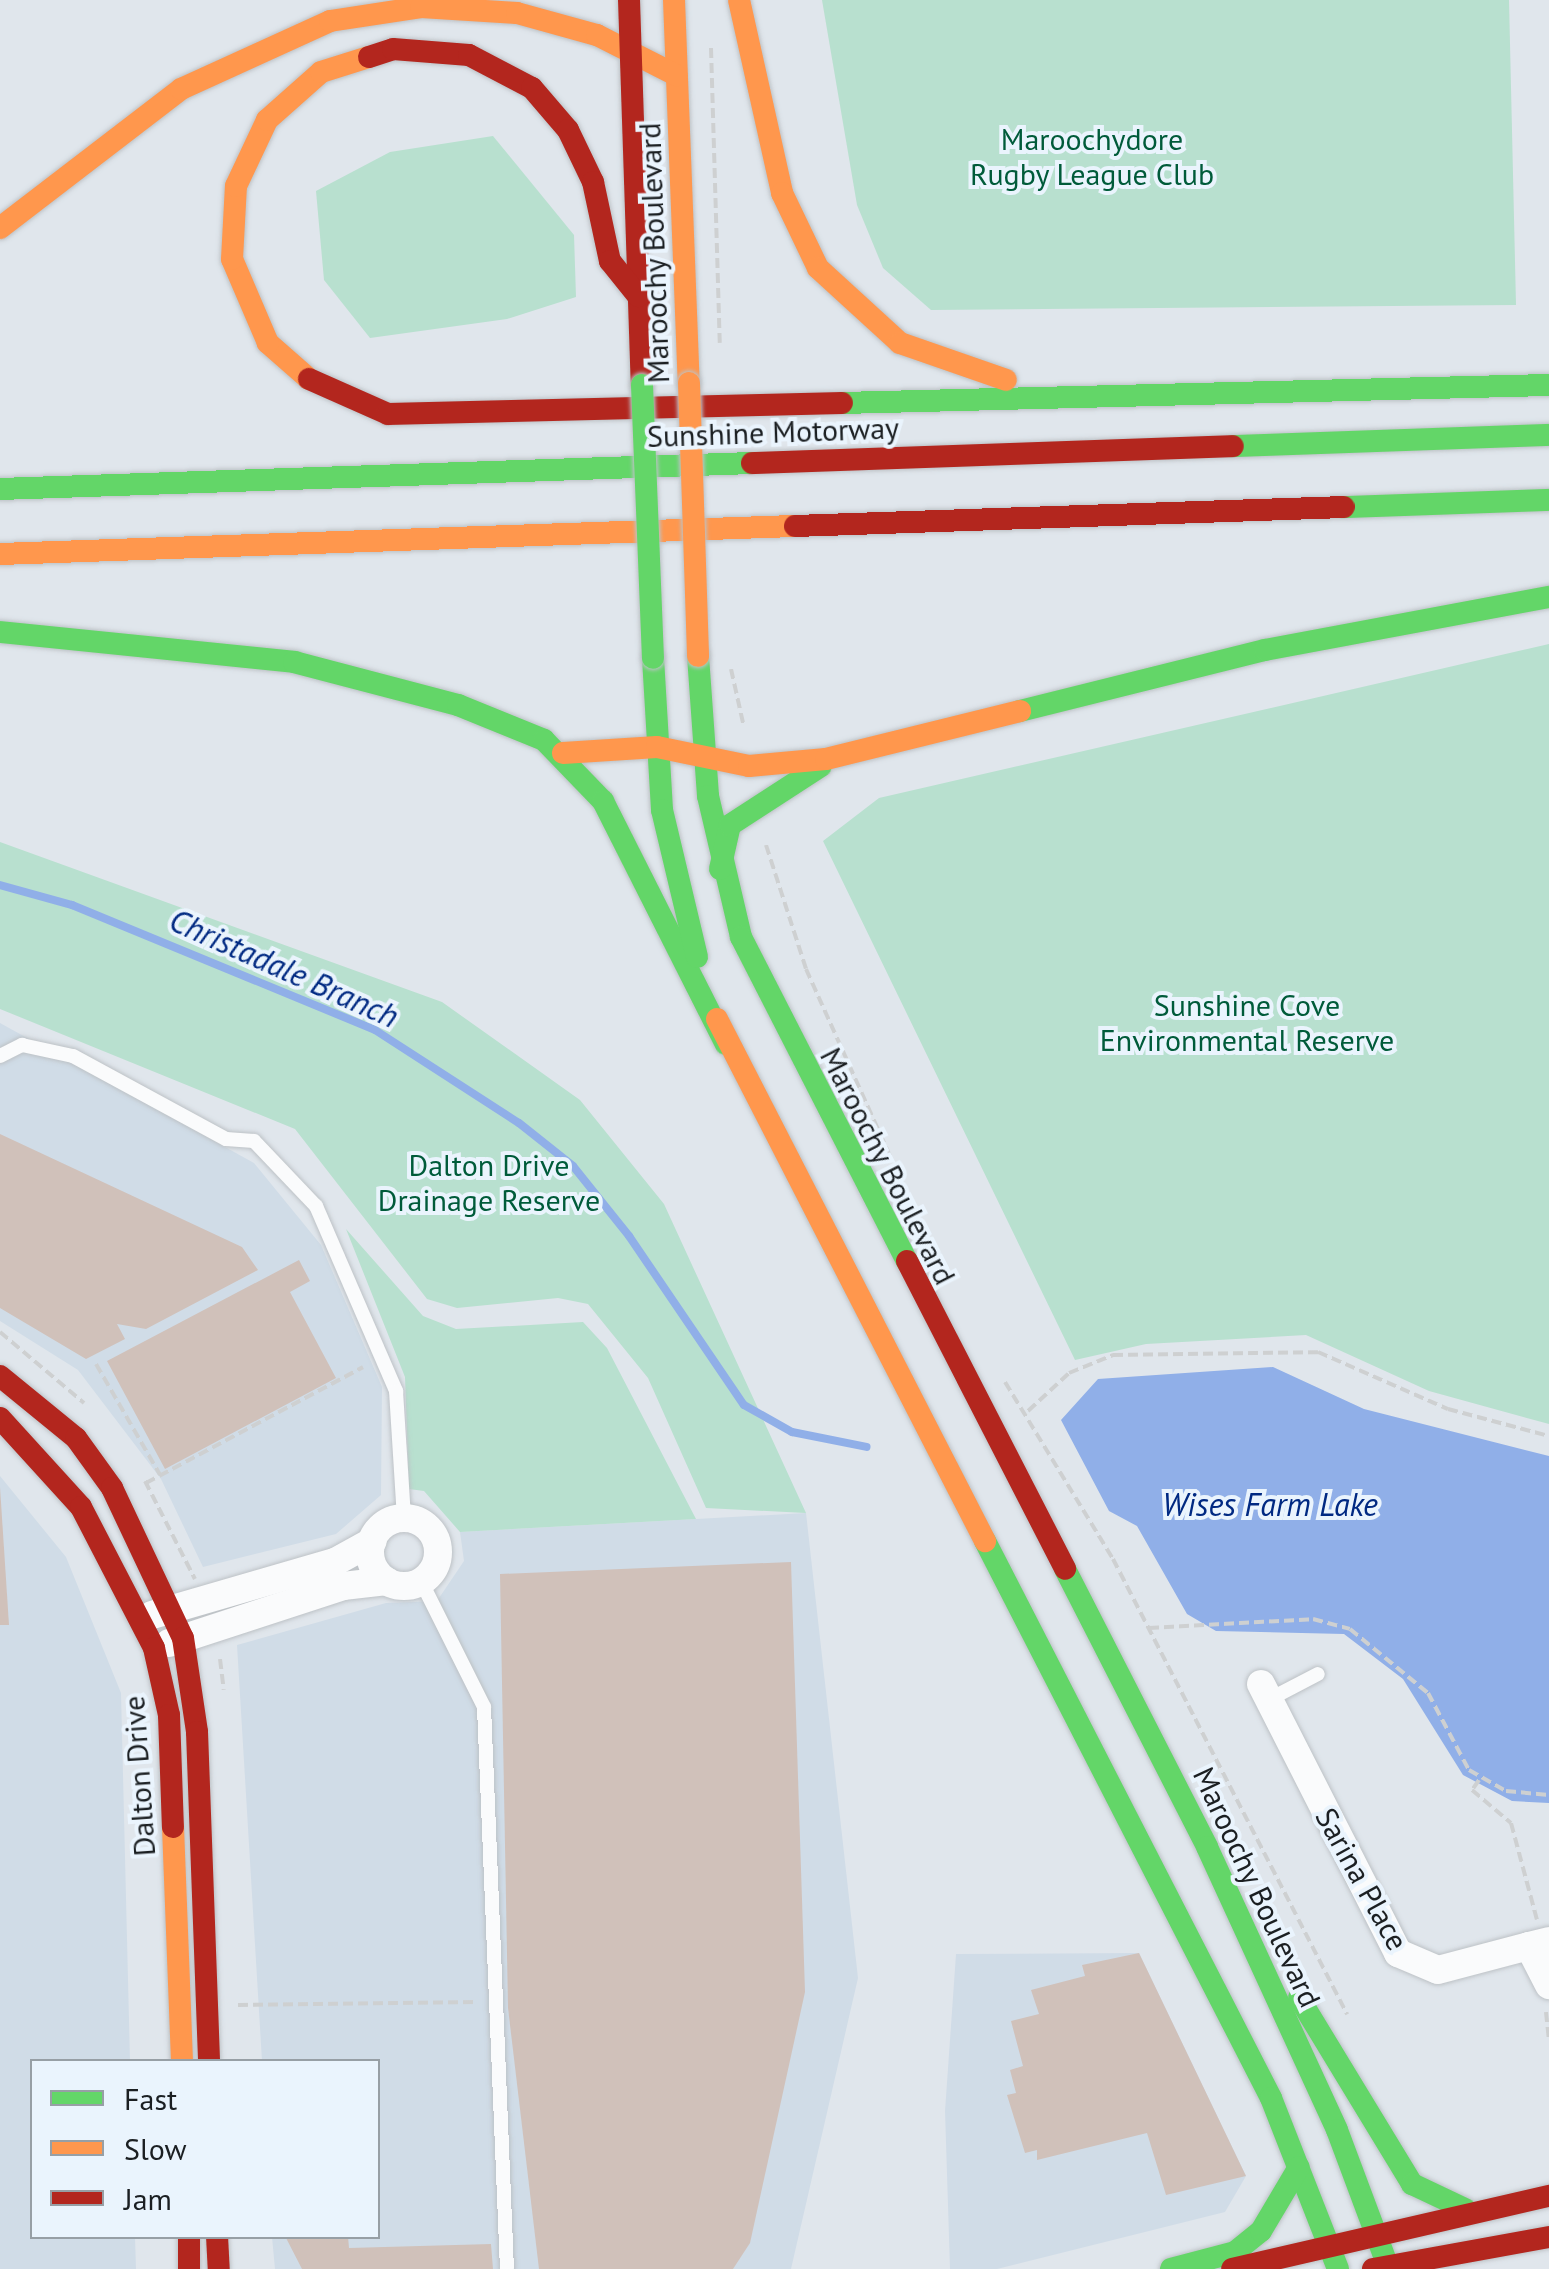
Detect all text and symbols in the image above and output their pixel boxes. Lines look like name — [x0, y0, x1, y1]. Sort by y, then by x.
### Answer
park label: Maroochydore Rugby League Club — [969, 121, 1215, 192]
street label: Maroochy Boulevard — [631, 122, 677, 384]
street label: Sunshine Motorway — [646, 410, 900, 454]
water label: Christadale Branch — [164, 900, 404, 1036]
park label: Sunshine Cove Environmental Reserve — [1100, 987, 1394, 1058]
street label: Maroochy Boulevard — [813, 1041, 963, 1291]
park label: Dalton Drive Drainage Reserve — [378, 1147, 600, 1218]
water label: Wises Farm Lake — [1162, 1485, 1378, 1523]
street label: Dalton Drive — [115, 1695, 163, 1857]
street label: Maroochy Boulevard — [1185, 1761, 1329, 2013]
street label: Sarina Place — [1308, 1802, 1416, 1956]
legend — [30, 2059, 380, 2239]
text: Fast — [124, 2079, 177, 2118]
text: Slow — [124, 2129, 187, 2168]
text: Jam — [124, 2179, 172, 2218]

